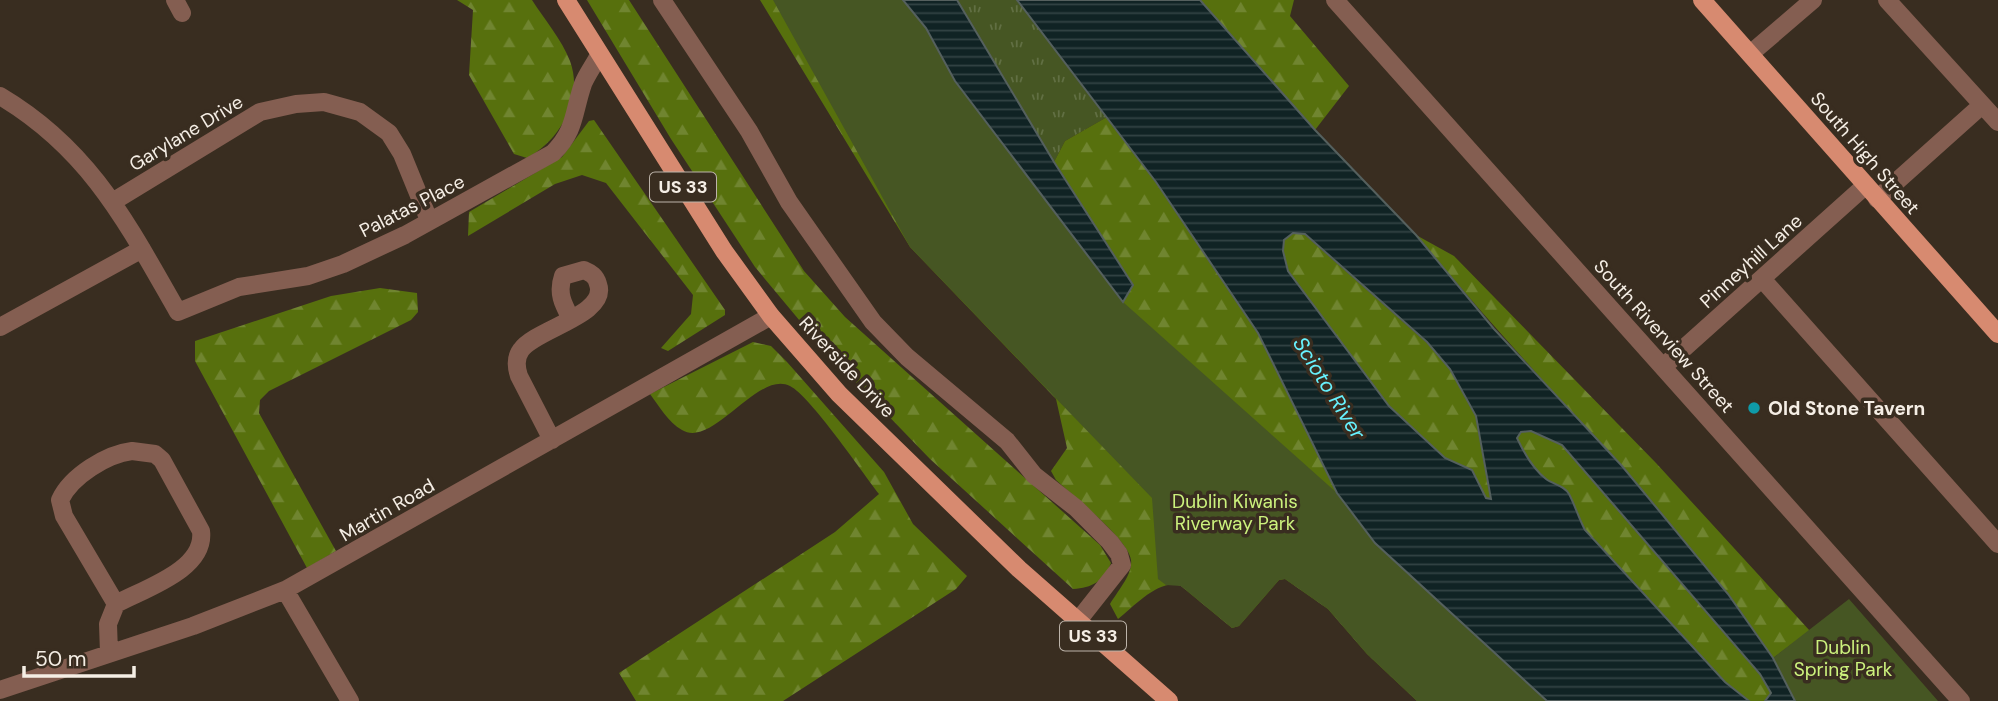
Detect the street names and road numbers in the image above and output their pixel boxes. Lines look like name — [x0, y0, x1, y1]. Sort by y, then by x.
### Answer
street label: South High Street — [1805, 86, 1925, 220]
street label: Garylane Drive — [124, 89, 248, 177]
street label: Palatas Place — [355, 169, 469, 243]
road number: US 33 — [650, 172, 716, 202]
street label: Pinneyhill Lane — [1695, 208, 1807, 314]
street label: South Riverview Street — [1588, 254, 1740, 418]
street label: Riverside Drive — [794, 311, 900, 423]
street label: Martin Road — [335, 473, 439, 547]
road number: US 33 — [1060, 622, 1126, 650]

